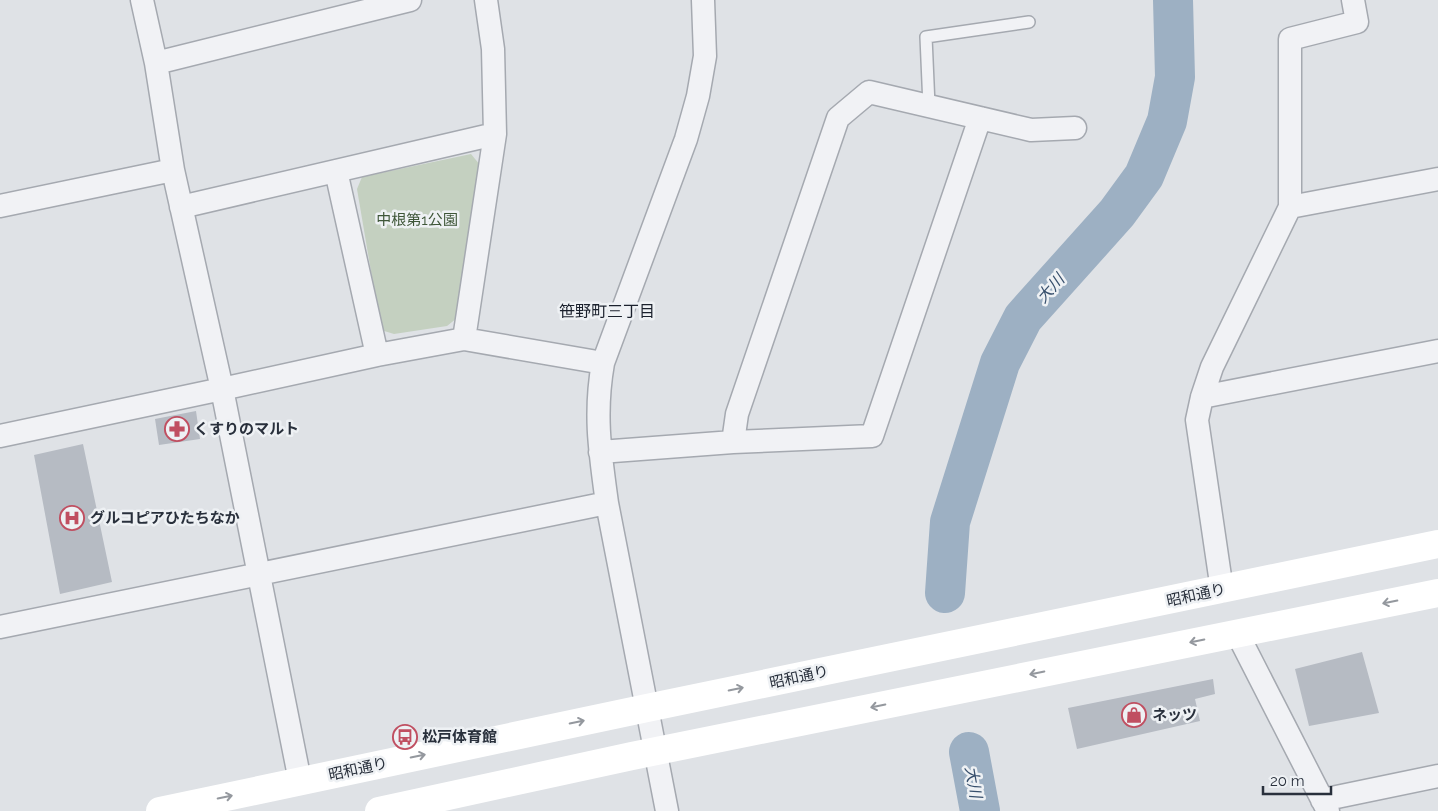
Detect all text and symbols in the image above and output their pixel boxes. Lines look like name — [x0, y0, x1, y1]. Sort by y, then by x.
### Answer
park label: 中根第1公園 — [376, 211, 458, 229]
water label: 大川 — [1033, 269, 1069, 307]
district label: 笹野町三丁目 — [559, 302, 655, 321]
pharmacy icon: くすりのマルト — [164, 416, 190, 442]
place label: くすりのマルト — [194, 420, 299, 438]
hospital icon: グルコピアひたちなか — [59, 505, 85, 531]
place label: グルコピアひたちなか — [90, 509, 240, 527]
street label: 昭和通り — [1165, 580, 1227, 610]
one-way arrow — [1383, 598, 1399, 607]
one-way arrow — [1189, 637, 1205, 646]
street label: 昭和通り — [768, 662, 830, 692]
one-way arrow — [1030, 669, 1046, 679]
one-way arrow — [728, 684, 744, 694]
one-way arrow — [871, 702, 887, 711]
shop icon: ネッツ — [1121, 702, 1147, 728]
place label: ネッツ — [1152, 706, 1197, 724]
one-way arrow — [569, 717, 585, 727]
bus stop icon: 松戸体育館 — [392, 724, 418, 750]
place label: 松戸体育館 — [422, 728, 497, 746]
one-way arrow — [410, 751, 426, 760]
street label: 昭和通り — [327, 754, 389, 784]
scale bar — [1263, 764, 1330, 796]
water label: 大川 — [961, 765, 986, 801]
text: 20 m — [1270, 772, 1305, 790]
one-way arrow — [217, 792, 233, 801]

